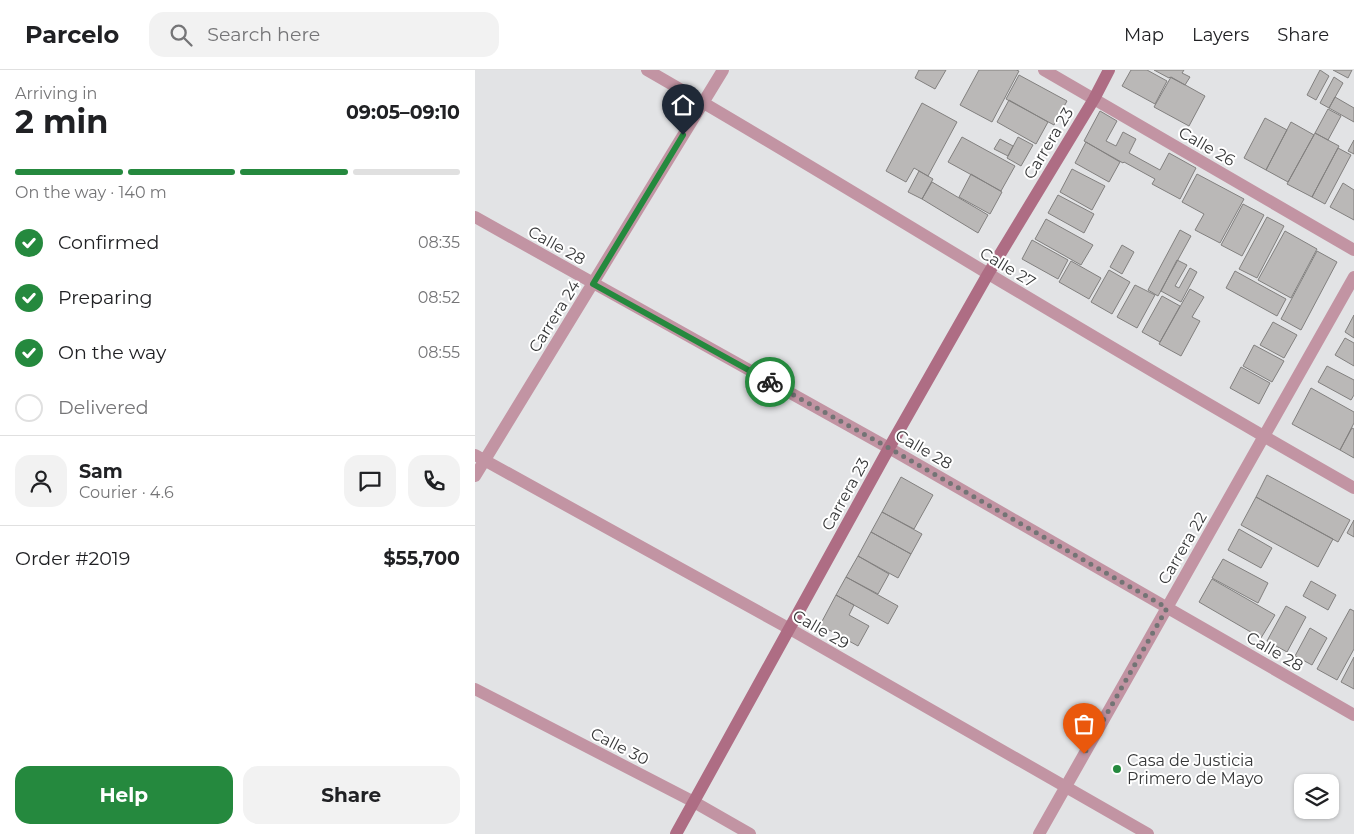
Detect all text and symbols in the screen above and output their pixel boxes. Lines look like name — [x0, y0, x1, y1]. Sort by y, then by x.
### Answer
search box — [149, 12, 499, 57]
text: Parcelo — [25, 20, 119, 49]
icon: search — [167, 21, 195, 49]
text: Search here — [207, 23, 320, 46]
text: Map — [1124, 24, 1164, 46]
text: Layers — [1192, 24, 1249, 46]
text: Share — [1277, 24, 1329, 46]
text: Arriving in — [15, 84, 97, 103]
pin — [662, 84, 704, 135]
icon: home — [669, 91, 697, 119]
text: 09:05–09:10 — [346, 101, 460, 124]
text: 2 min — [15, 102, 108, 141]
street label: Carrera 23 — [1020, 104, 1077, 183]
street label: Calle 26 — [1175, 123, 1239, 170]
text: On the way · 140 m — [15, 183, 167, 202]
street label: Calle 28 — [525, 222, 589, 269]
icon: check — [15, 229, 43, 257]
text: Confirmed — [58, 231, 159, 254]
text: 08:35 — [418, 233, 460, 252]
street label: Calle 27 — [976, 243, 1039, 291]
street label: Carrera 24 — [525, 276, 584, 356]
icon: check — [15, 284, 43, 312]
text: Preparing — [58, 286, 153, 309]
text: 08:52 — [418, 288, 460, 307]
icon: check — [15, 339, 43, 367]
text: On the way — [58, 341, 166, 364]
text: 08:55 — [418, 343, 460, 362]
courier — [745, 357, 795, 407]
icon: bike — [756, 368, 784, 396]
text: Delivered — [58, 396, 149, 419]
street label: Calle 28 — [892, 426, 956, 473]
button: person — [15, 455, 67, 507]
button: chat — [344, 455, 396, 507]
button: phone — [408, 455, 460, 507]
street label: Carrera 23 — [818, 455, 873, 534]
text: Sam — [79, 460, 123, 483]
text: Courier · 4.6 — [79, 483, 174, 502]
street label: Carrera 22 — [1154, 509, 1211, 588]
text: Order #2019 — [15, 547, 130, 570]
text: $55,700 — [383, 547, 460, 570]
street label: Calle 29 — [789, 606, 852, 653]
street label: Calle 28 — [1243, 628, 1307, 675]
pin — [1063, 703, 1105, 754]
icon: bag — [1070, 710, 1098, 738]
street label: Calle 30 — [588, 724, 652, 769]
place label: Casa de Justicia Primero de Mayo — [1127, 751, 1263, 788]
marker: Casa de Justicia Primero de Mayo — [1111, 763, 1123, 775]
button: Help — [15, 766, 233, 824]
button: Share — [243, 766, 460, 824]
map controls — [1294, 774, 1339, 819]
button: layers — [1294, 774, 1339, 819]

